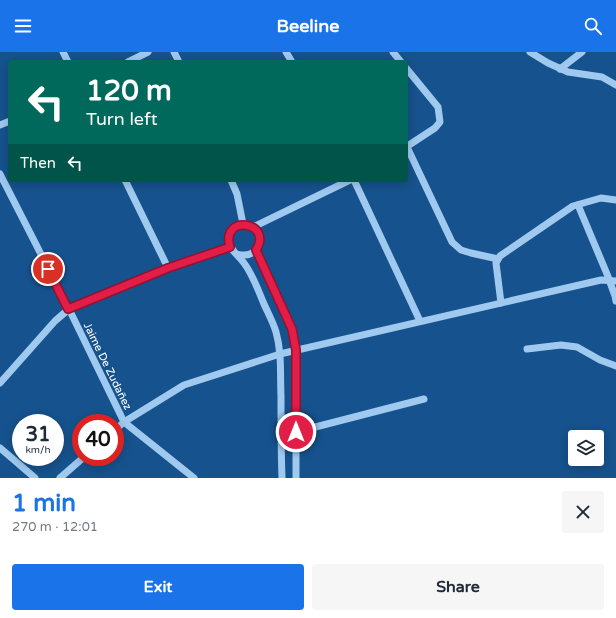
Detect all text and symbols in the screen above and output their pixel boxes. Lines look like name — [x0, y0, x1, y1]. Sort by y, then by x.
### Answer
icon: menu — [12, 15, 34, 37]
text: Beeline — [277, 15, 339, 37]
icon: search — [582, 15, 604, 37]
text: 120 m — [86, 74, 172, 108]
icon: left — [20, 76, 72, 128]
text: Turn left — [86, 108, 158, 130]
icon: left — [64, 152, 86, 174]
text: Then — [20, 154, 56, 172]
pin — [31, 252, 65, 286]
icon: arrive — [37, 258, 59, 280]
street label: Jaime De Zudañez — [81, 320, 135, 412]
position arrow — [275, 411, 317, 453]
speed limit sign: 40 — [72, 414, 124, 466]
text: 31 — [25, 423, 51, 447]
map controls — [568, 430, 604, 466]
button: layers — [568, 430, 604, 466]
text: km/h — [25, 444, 51, 456]
text: 1 min — [12, 489, 76, 518]
button: close — [562, 491, 604, 533]
text: 270 m · 12:01 — [12, 519, 98, 535]
button: Exit — [12, 564, 304, 610]
button: Share — [312, 564, 604, 610]

